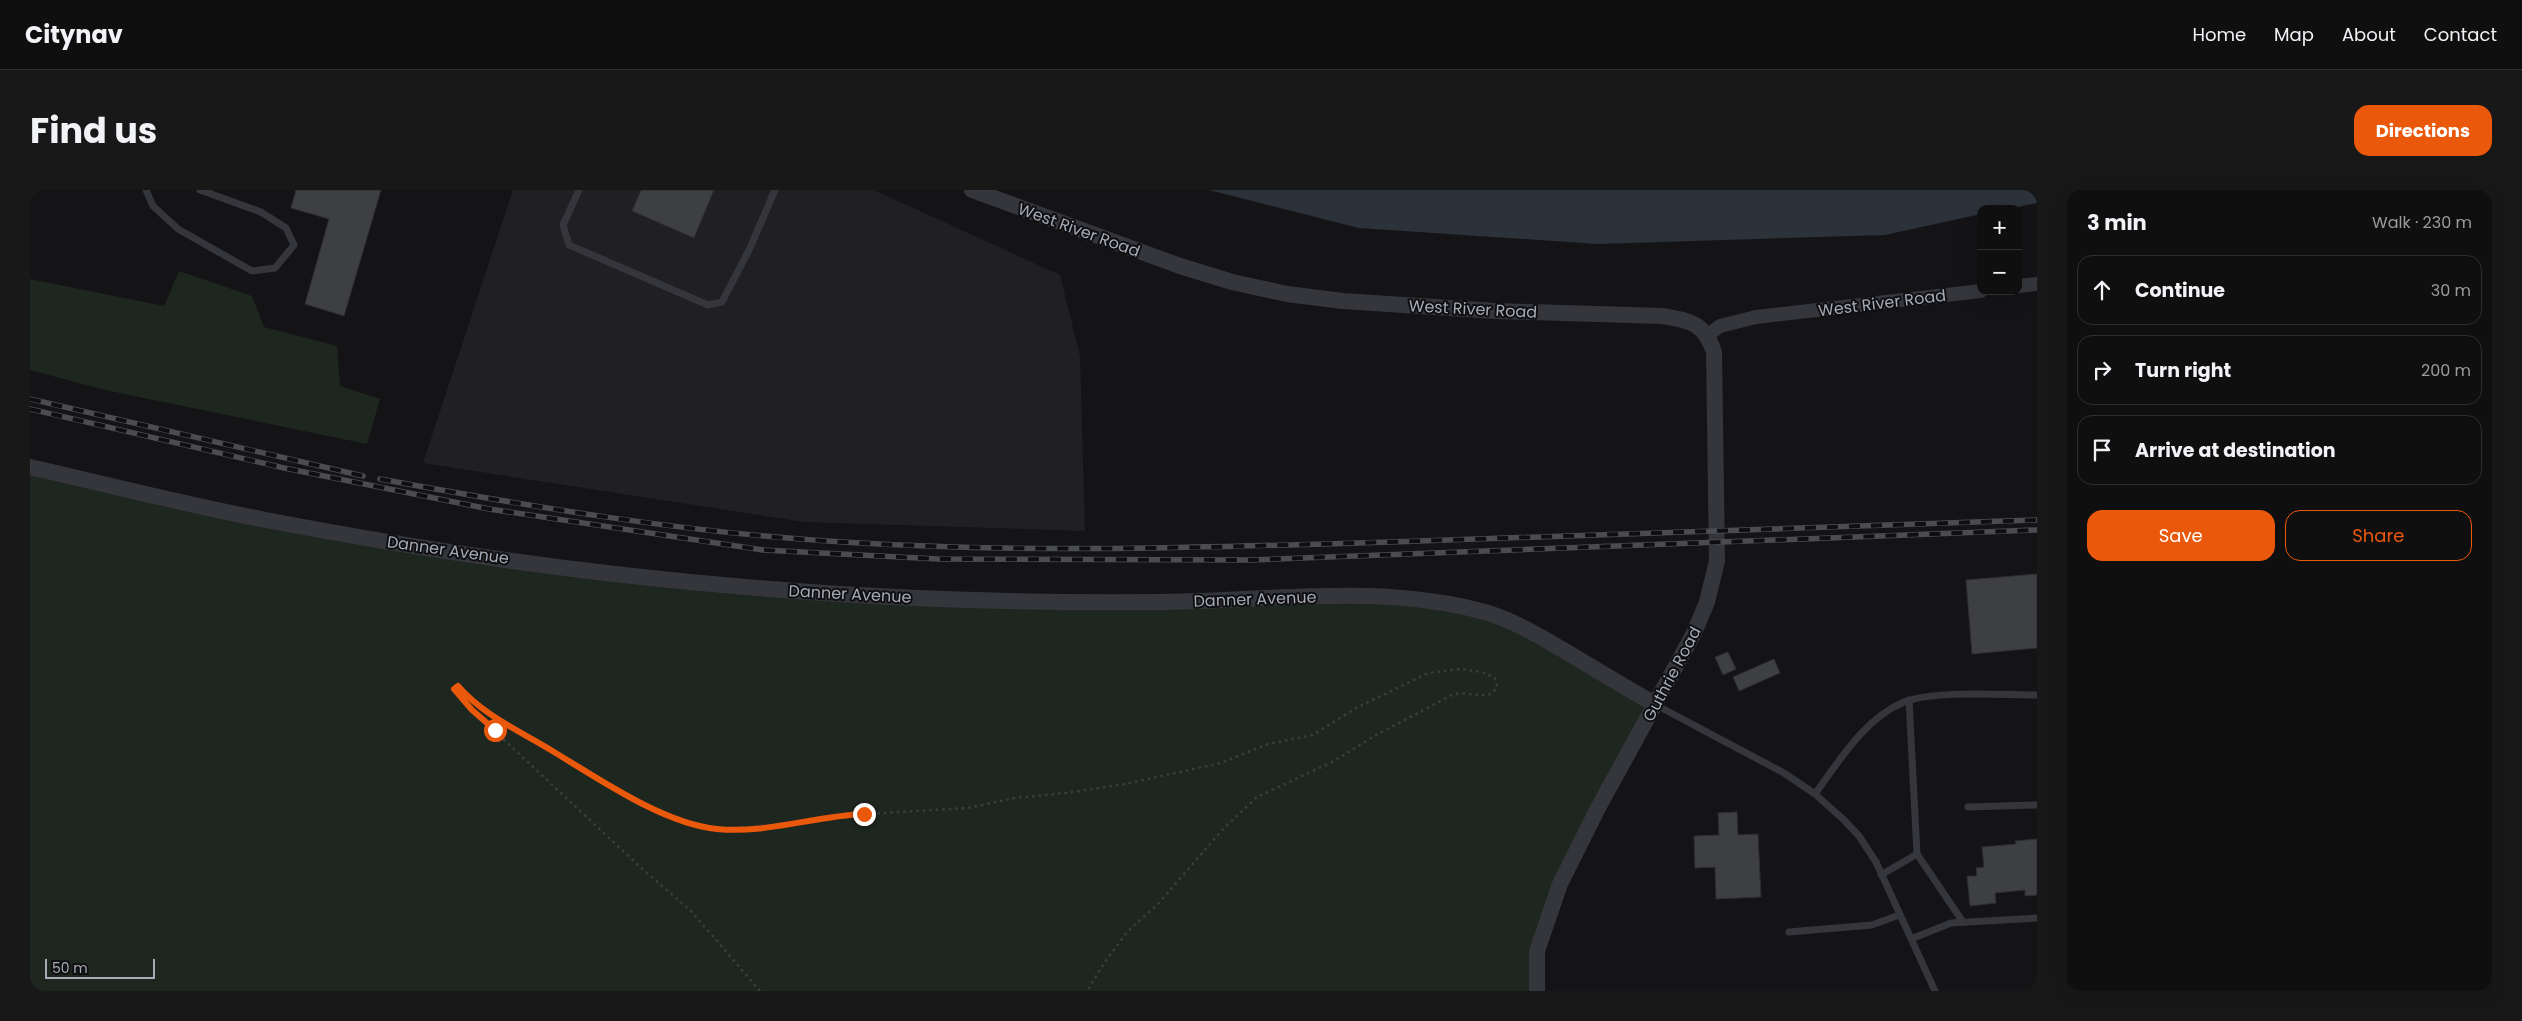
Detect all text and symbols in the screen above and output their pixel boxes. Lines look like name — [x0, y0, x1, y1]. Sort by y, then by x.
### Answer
text: Citynav — [25, 18, 123, 51]
text: Home — [2192, 22, 2246, 47]
text: Map — [2274, 22, 2314, 47]
text: About — [2342, 22, 2396, 47]
text: Contact — [2424, 22, 2497, 47]
button: Directions — [2354, 105, 2492, 156]
text: Find us — [30, 106, 157, 155]
street label: West River Road — [1015, 197, 1143, 263]
map controls — [1977, 205, 2022, 295]
button: + — [1977, 205, 2022, 250]
text: 3 min — [2087, 208, 2147, 237]
text: Walk · 230 m — [2372, 211, 2472, 234]
button: − — [1977, 250, 2022, 295]
icon: ahead — [2088, 276, 2116, 304]
text: Continue — [2135, 277, 2225, 304]
text: 30 m — [2431, 279, 2471, 302]
street label: West River Road — [1817, 284, 1947, 322]
street label: West River Road — [1408, 294, 1538, 324]
icon: right — [2088, 356, 2116, 384]
text: Turn right — [2135, 357, 2231, 384]
text: 200 m — [2421, 359, 2471, 382]
icon: arrive — [2088, 436, 2116, 464]
text: Arrive at destination — [2135, 437, 2336, 464]
button: Save — [2087, 510, 2275, 561]
button: Share — [2285, 510, 2472, 561]
street label: Danner Avenue — [386, 530, 511, 570]
street label: Danner Avenue — [788, 579, 912, 609]
street label: Danner Avenue — [1193, 585, 1317, 613]
street label: Guthrie Road — [1637, 622, 1707, 726]
route start — [484, 719, 507, 742]
route end — [853, 803, 876, 826]
scale bar — [45, 956, 155, 979]
text: 50 m — [52, 958, 88, 978]

